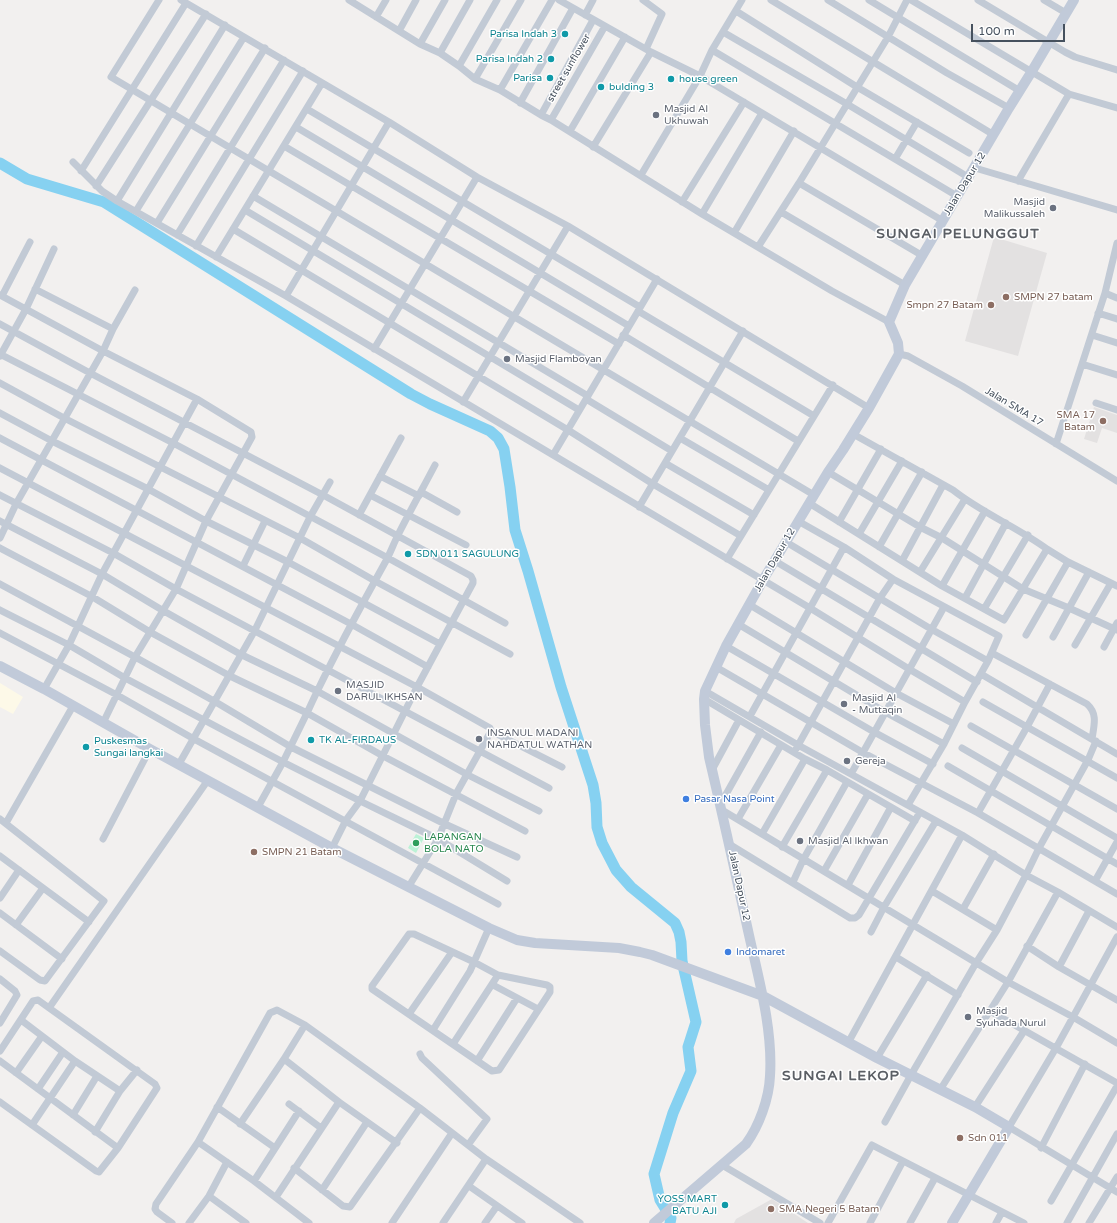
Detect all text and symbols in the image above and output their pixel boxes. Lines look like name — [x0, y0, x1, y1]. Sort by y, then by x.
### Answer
scale bar — [973, 16, 1067, 42]
text: 100 m — [978, 24, 1015, 38]
place label: Parisa Indah 3 — [490, 28, 557, 40]
marker: Parisa Indah 3 — [560, 29, 570, 39]
street label: street sunflower — [545, 32, 593, 104]
place label: Parisa Indah 2 — [476, 53, 543, 65]
marker: Parisa Indah 2 — [546, 54, 556, 64]
place label: Parisa — [513, 72, 542, 84]
marker: Parisa — [545, 73, 555, 83]
place label: house green — [679, 73, 738, 85]
marker: house green — [666, 74, 676, 84]
place label: bulding 3 — [609, 81, 654, 93]
marker: bulding 3 — [596, 82, 606, 92]
place label: Masjid Al Ukhuwah — [664, 103, 709, 126]
marker: Masjid Al Ukhuwah — [651, 110, 661, 120]
street label: Jalan Dapur 12 — [941, 150, 989, 218]
place label: Masjid Malikussaleh — [984, 196, 1045, 220]
marker: Masjid Malikussaleh — [1048, 203, 1058, 213]
district label: SUNGAI PELUNGGUT — [876, 226, 1040, 242]
place label: SMPN 27 batam — [1014, 291, 1093, 303]
marker: SMPN 27 batam — [1001, 292, 1011, 302]
place label: Smpn 27 Batam — [907, 299, 983, 311]
marker: Smpn 27 Batam — [986, 300, 996, 310]
place label: Masjid Flamboyan — [515, 353, 602, 365]
marker: Masjid Flamboyan — [502, 354, 512, 364]
street label: Jalan SMA 17 — [983, 385, 1045, 429]
place label: SMA 17 Batam — [1057, 409, 1095, 432]
marker: SMA 17 Batam — [1098, 416, 1108, 426]
street label: Jalan Dapur 12 — [752, 526, 798, 594]
place label: SDN 011 SAGULUNG — [416, 548, 519, 560]
marker: SDN 011 SAGULUNG — [403, 549, 413, 559]
place label: MASJID DARUL IKHSAN — [346, 679, 423, 702]
marker: MASJID DARUL IKHSAN — [333, 686, 343, 696]
place label: Masjid Al - Muttaqin — [852, 692, 902, 716]
marker: Masjid Al - Muttaqin — [839, 699, 849, 709]
place label: INSANUL MADANI NAHDATUL WATHAN — [487, 727, 592, 750]
place label: TK AL-FIRDAUS — [319, 734, 396, 746]
marker: INSANUL MADANI NAHDATUL WATHAN — [474, 734, 484, 744]
place label: Puskesmas Sungai langkai — [94, 735, 163, 758]
marker: TK AL-FIRDAUS — [306, 735, 316, 745]
marker: Puskesmas Sungai langkai — [81, 742, 91, 752]
place label: Gereja — [855, 755, 886, 767]
marker: Gereja — [842, 756, 852, 766]
place label: Pasar Nasa Point — [694, 793, 775, 805]
marker: Pasar Nasa Point — [681, 794, 691, 804]
place label: LAPANGAN BOLA NATO — [424, 831, 484, 854]
place label: Masjid Al Ikhwan — [808, 835, 888, 847]
marker: Masjid Al Ikhwan — [795, 836, 805, 846]
marker: LAPANGAN BOLA NATO — [411, 838, 421, 848]
place label: SMPN 21 Batam — [262, 846, 341, 858]
marker: SMPN 21 Batam — [249, 847, 259, 857]
street label: Jalan Dapur 12 — [726, 850, 752, 922]
place label: Indomaret — [736, 946, 785, 958]
marker: Indomaret — [723, 947, 733, 957]
place label: Masjid Syuhada Nurul — [976, 1005, 1046, 1028]
marker: Masjid Syuhada Nurul — [963, 1012, 973, 1022]
district label: SUNGAI LEKOP — [782, 1068, 900, 1084]
place label: Sdn 011 — [968, 1132, 1008, 1144]
marker: Sdn 011 — [955, 1133, 965, 1143]
place label: YOSS MART BATU AJI — [658, 1193, 717, 1216]
marker: YOSS MART BATU AJI — [720, 1200, 730, 1210]
place label: SMA Negeri 5 Batam — [779, 1203, 879, 1215]
marker: SMA Negeri 5 Batam — [766, 1204, 776, 1214]

